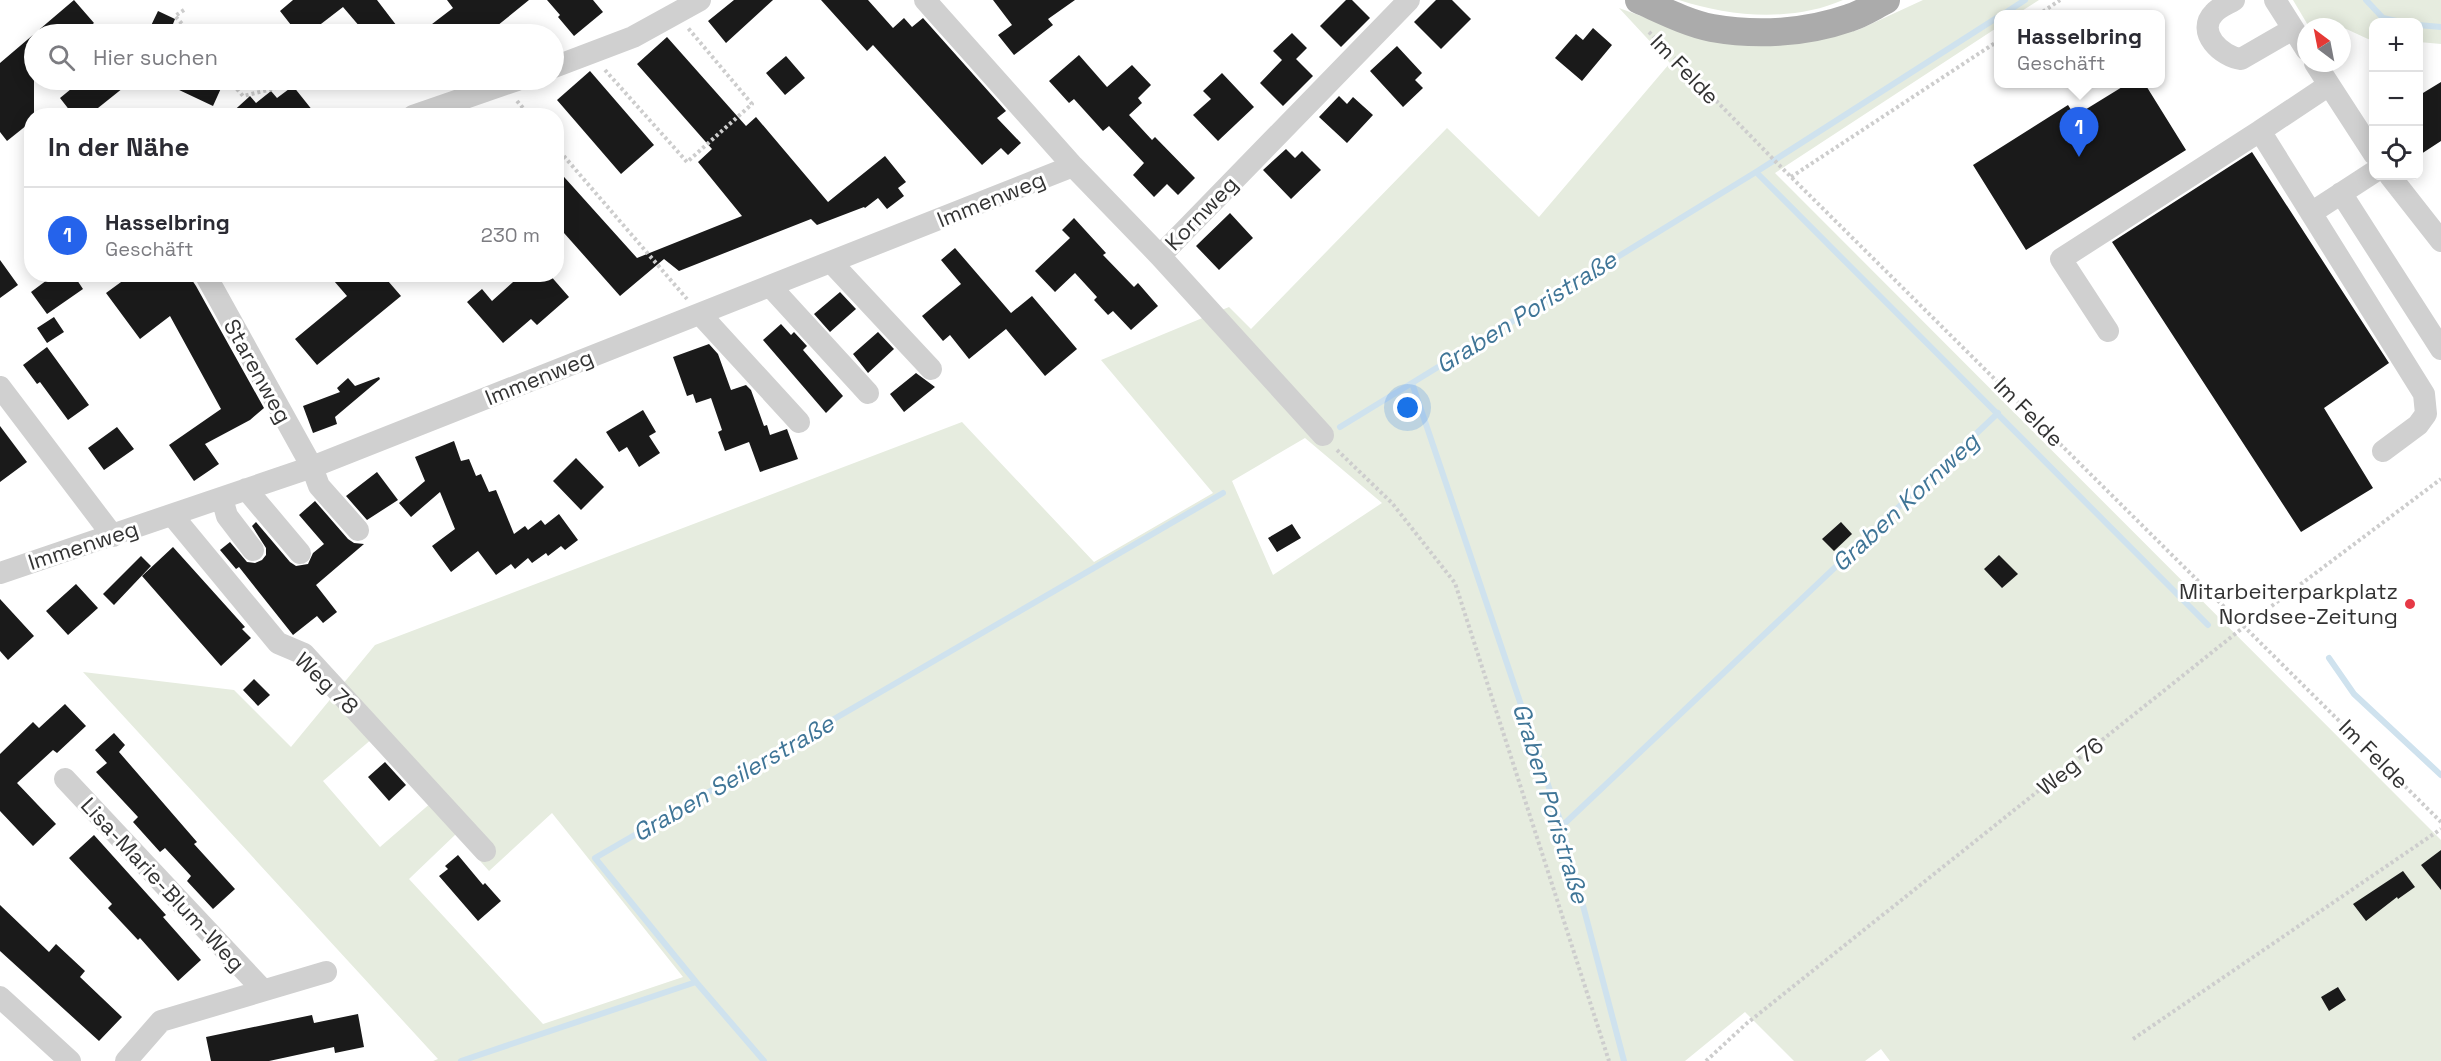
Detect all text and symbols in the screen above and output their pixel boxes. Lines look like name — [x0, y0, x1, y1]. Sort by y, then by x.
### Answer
popup — [1994, 10, 2165, 88]
north arrow — [2297, 18, 2351, 72]
map controls — [2369, 18, 2423, 180]
button: + — [2369, 18, 2423, 72]
text: Hasselbring — [2017, 22, 2142, 50]
search box — [24, 24, 564, 90]
street label: Im Felde — [1645, 28, 1725, 110]
icon: search — [45, 41, 78, 74]
text: Hier suchen — [93, 43, 218, 71]
text: Geschäft — [2017, 50, 2105, 76]
button: − — [2369, 72, 2423, 126]
pin: 1 — [2060, 108, 2098, 157]
button: locate — [2369, 126, 2423, 180]
text: In der Nähe — [48, 130, 189, 164]
street label: Immenweg — [933, 165, 1049, 233]
street label: Kornweg — [1159, 170, 1243, 256]
text: Hasselbring — [105, 208, 230, 236]
text: 1 — [63, 222, 72, 248]
text: 230 m — [481, 222, 540, 248]
text: Geschäft — [105, 236, 193, 262]
water label: Graben Poristraße — [1430, 243, 1623, 380]
street label: Starenweg — [218, 314, 298, 428]
street label: Immenweg — [481, 343, 597, 411]
street label: Im Felde — [1988, 371, 2070, 453]
your location — [1393, 393, 1422, 422]
water label: Graben Kornweg — [1825, 425, 1986, 578]
street label: Immenweg — [24, 514, 142, 576]
place label: Mitarbeiterparkplatz Nordsee-Zeitung — [2179, 577, 2398, 630]
marker: Mitarbeiterparkplatz Nordsee-Zeitung — [2403, 597, 2417, 611]
street label: Weg 78 — [289, 646, 365, 720]
water label: Graben Poristraße — [1506, 699, 1596, 908]
water label: Graben Seilerstraße — [627, 707, 840, 848]
street label: Im Felde — [2333, 713, 2415, 795]
street label: Weg 76 — [2031, 731, 2109, 801]
street label: Lisa-Marie-Blum-Weg — [75, 791, 251, 977]

